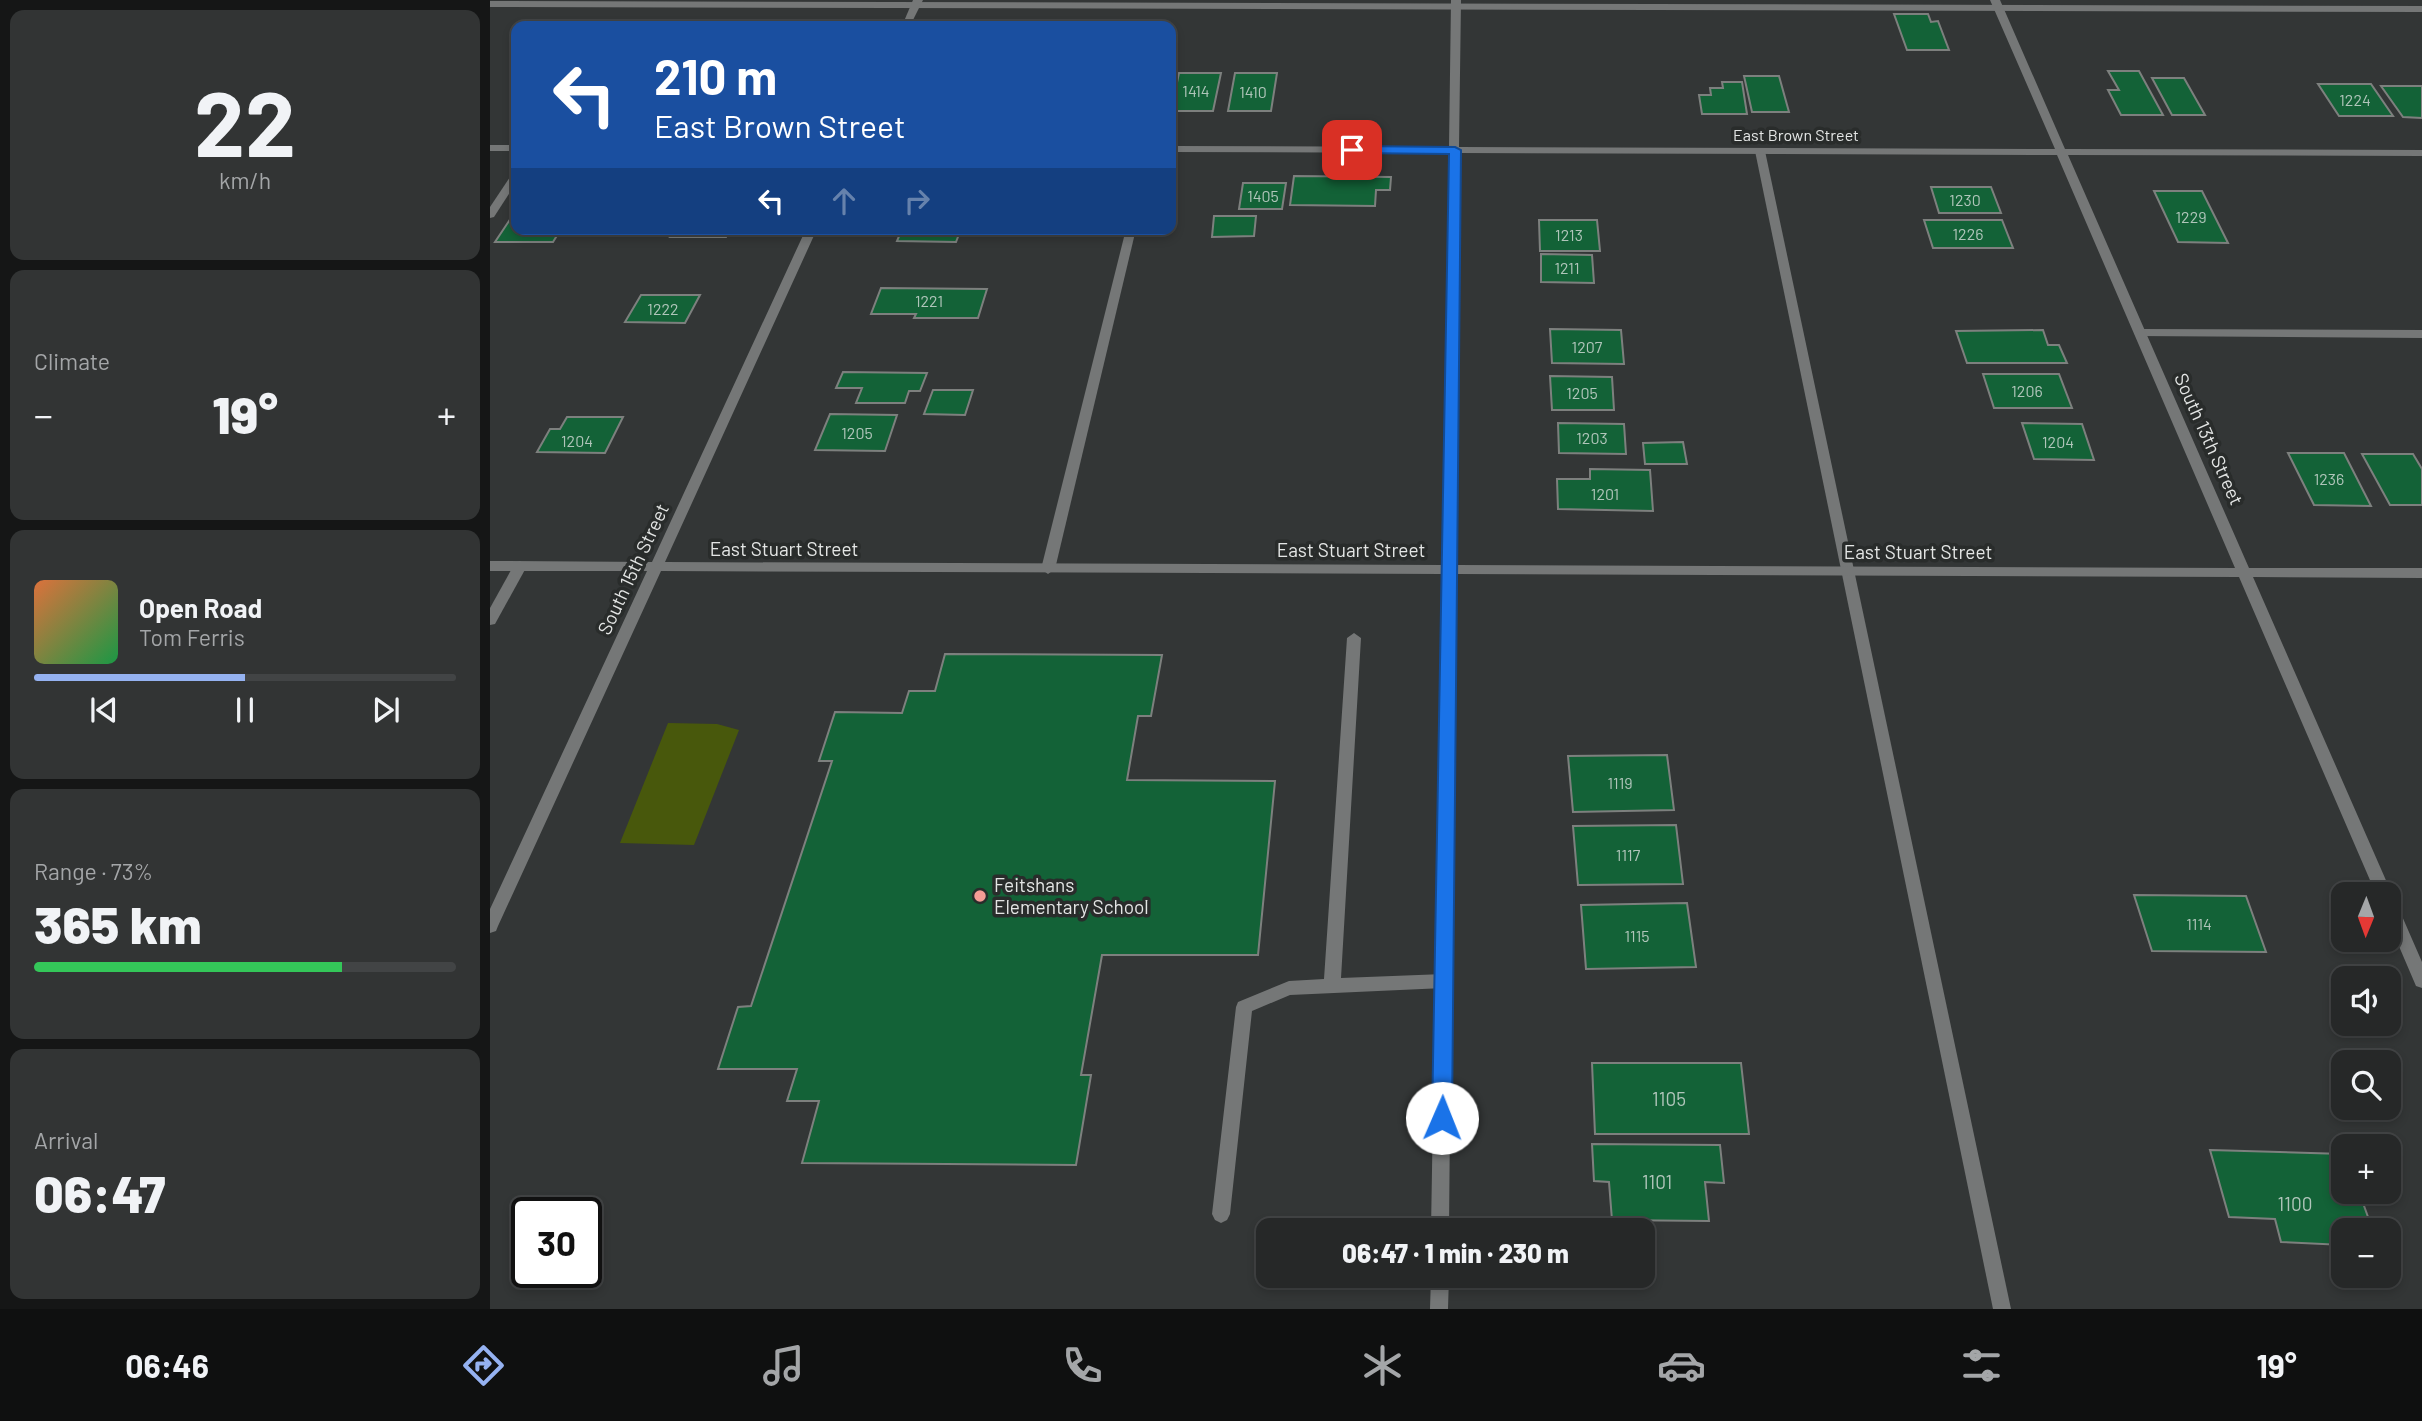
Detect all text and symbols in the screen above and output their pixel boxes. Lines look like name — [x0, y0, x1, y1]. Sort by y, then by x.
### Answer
text: 210 m — [654, 46, 777, 105]
icon: left — [539, 49, 630, 140]
text: 22 — [194, 66, 296, 175]
house number: 1414 — [1182, 81, 1210, 100]
house number: 1410 — [1239, 82, 1267, 101]
house number: 1224 — [2339, 90, 2371, 109]
text: East Brown Street — [654, 106, 906, 144]
pin — [1322, 120, 1382, 180]
street label: East Brown Street — [1733, 125, 1859, 144]
icon: arrive — [1333, 131, 1371, 169]
text: km/h — [219, 166, 271, 194]
icon: left — [752, 182, 790, 220]
icon: ahead — [825, 182, 863, 220]
icon: right — [898, 182, 936, 220]
house number: 1405 — [1247, 186, 1279, 205]
house number: 1230 — [1949, 190, 1981, 209]
house number: 1229 — [2175, 207, 2207, 226]
house number: 1226 — [1953, 224, 1984, 243]
house number: 1213 — [1555, 225, 1583, 244]
house number: 1211 — [1554, 258, 1580, 277]
house number: 1221 — [915, 291, 943, 310]
house number: 1222 — [647, 299, 679, 318]
house number: 1207 — [1572, 337, 1603, 356]
text: Climate — [34, 347, 110, 375]
street label: South 13th Street — [2170, 369, 2249, 508]
house number: 1206 — [2011, 381, 2043, 400]
text: 19° — [212, 382, 278, 444]
house number: 1205 — [1566, 383, 1598, 402]
text: − — [34, 391, 53, 437]
text: + — [437, 391, 456, 437]
house number: 1205 — [841, 423, 873, 442]
house number: 1203 — [1576, 428, 1608, 447]
house number: 1204 — [561, 431, 593, 450]
house number: 1204 — [2042, 432, 2074, 451]
house number: 1236 — [2314, 469, 2344, 488]
house number: 1201 — [1591, 484, 1619, 503]
street label: South 15th Street — [592, 500, 673, 638]
street label: East Stuart Street — [710, 537, 858, 560]
street label: East Stuart Street — [1277, 538, 1425, 561]
street label: East Stuart Street — [1844, 540, 1992, 563]
text: Open Road — [139, 592, 262, 623]
text: Tom Ferris — [139, 623, 245, 651]
icon: previous — [85, 691, 123, 729]
icon: pause — [226, 691, 264, 729]
icon: next — [367, 691, 405, 729]
house number: 1119 — [1607, 773, 1633, 792]
house number: 1117 — [1616, 845, 1641, 864]
text: Range · 73% — [34, 857, 153, 885]
place label: Feitshans Elementary School — [994, 873, 1149, 918]
north arrow — [2331, 882, 2401, 952]
map controls — [2331, 882, 2401, 1288]
marker: Feitshans Elementary School — [972, 888, 988, 904]
text: 365 km — [34, 892, 202, 954]
house number: 1114 — [2186, 914, 2212, 933]
house number: 1115 — [1624, 926, 1650, 945]
button: sound — [2331, 966, 2401, 1036]
button: search — [2331, 1050, 2401, 1120]
position arrow — [1405, 1081, 1479, 1155]
house number: 1105 — [1652, 1087, 1686, 1110]
text: Arrival — [34, 1126, 98, 1154]
button: + — [2331, 1134, 2401, 1204]
text: 06:47 — [34, 1161, 166, 1223]
house number: 1101 — [1642, 1170, 1672, 1193]
house number: 1100 — [2278, 1192, 2312, 1215]
speed limit sign: 30 — [511, 1197, 602, 1288]
button: − — [2331, 1218, 2401, 1288]
text: 06:47 · 1 min · 230 m — [1342, 1237, 1569, 1268]
icon: directions — [459, 1341, 508, 1390]
icon: music — [759, 1341, 808, 1390]
icon: phone — [1058, 1341, 1107, 1390]
icon: climate — [1358, 1341, 1407, 1390]
icon: car — [1657, 1341, 1706, 1390]
icon: filters — [1957, 1341, 2006, 1390]
text: 06:46 — [125, 1346, 209, 1384]
text: 19° — [2256, 1346, 2297, 1384]

